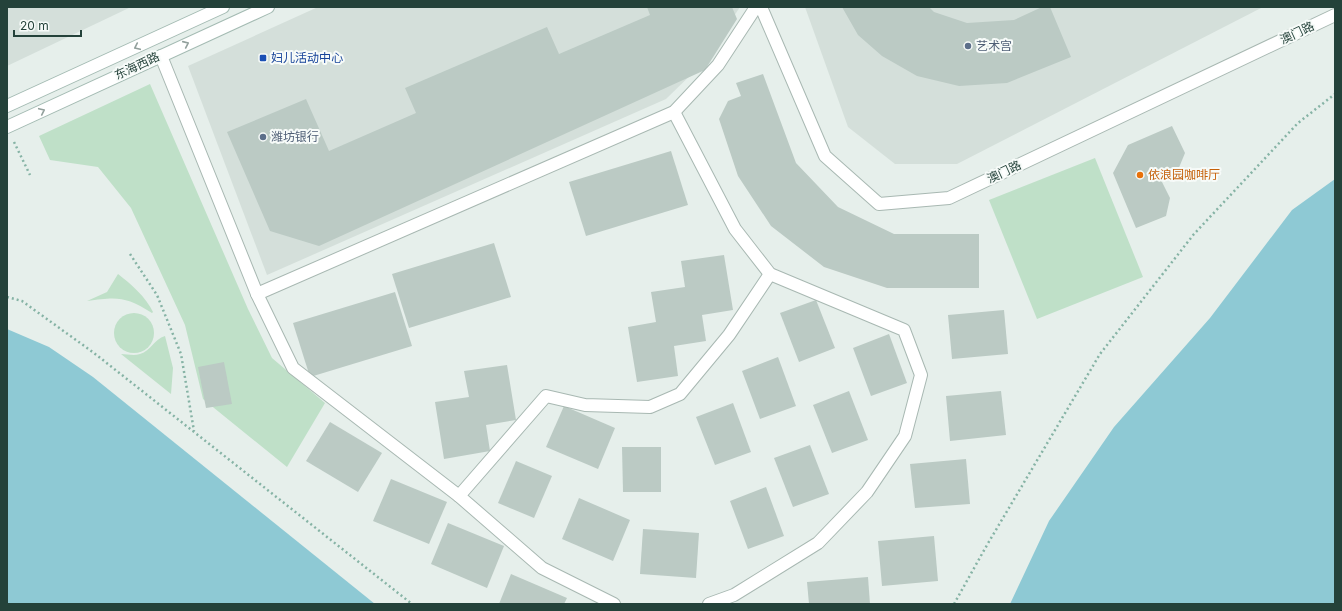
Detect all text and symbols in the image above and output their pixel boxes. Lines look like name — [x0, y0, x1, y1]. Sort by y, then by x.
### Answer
scale bar — [14, 12, 81, 38]
text: 20 m — [20, 18, 49, 33]
street label: 澳门路 — [1277, 18, 1316, 47]
place label: 艺术宫 — [976, 38, 1012, 53]
one-way arrow — [181, 41, 189, 49]
marker: 艺术宫 — [963, 41, 973, 51]
one-way arrow — [133, 42, 141, 50]
street label: 东海西路 — [112, 49, 162, 82]
place label: 妇儿活动中心 — [271, 50, 343, 65]
marker: 妇儿活动中心 — [258, 53, 268, 63]
one-way arrow — [38, 108, 46, 116]
place label: 潍坊银行 — [271, 129, 319, 144]
marker: 潍坊银行 — [258, 132, 268, 142]
street label: 澳门路 — [984, 157, 1023, 186]
place label: 依浪园咖啡厅 — [1148, 167, 1220, 182]
marker: 依浪园咖啡厅 — [1135, 170, 1145, 180]

